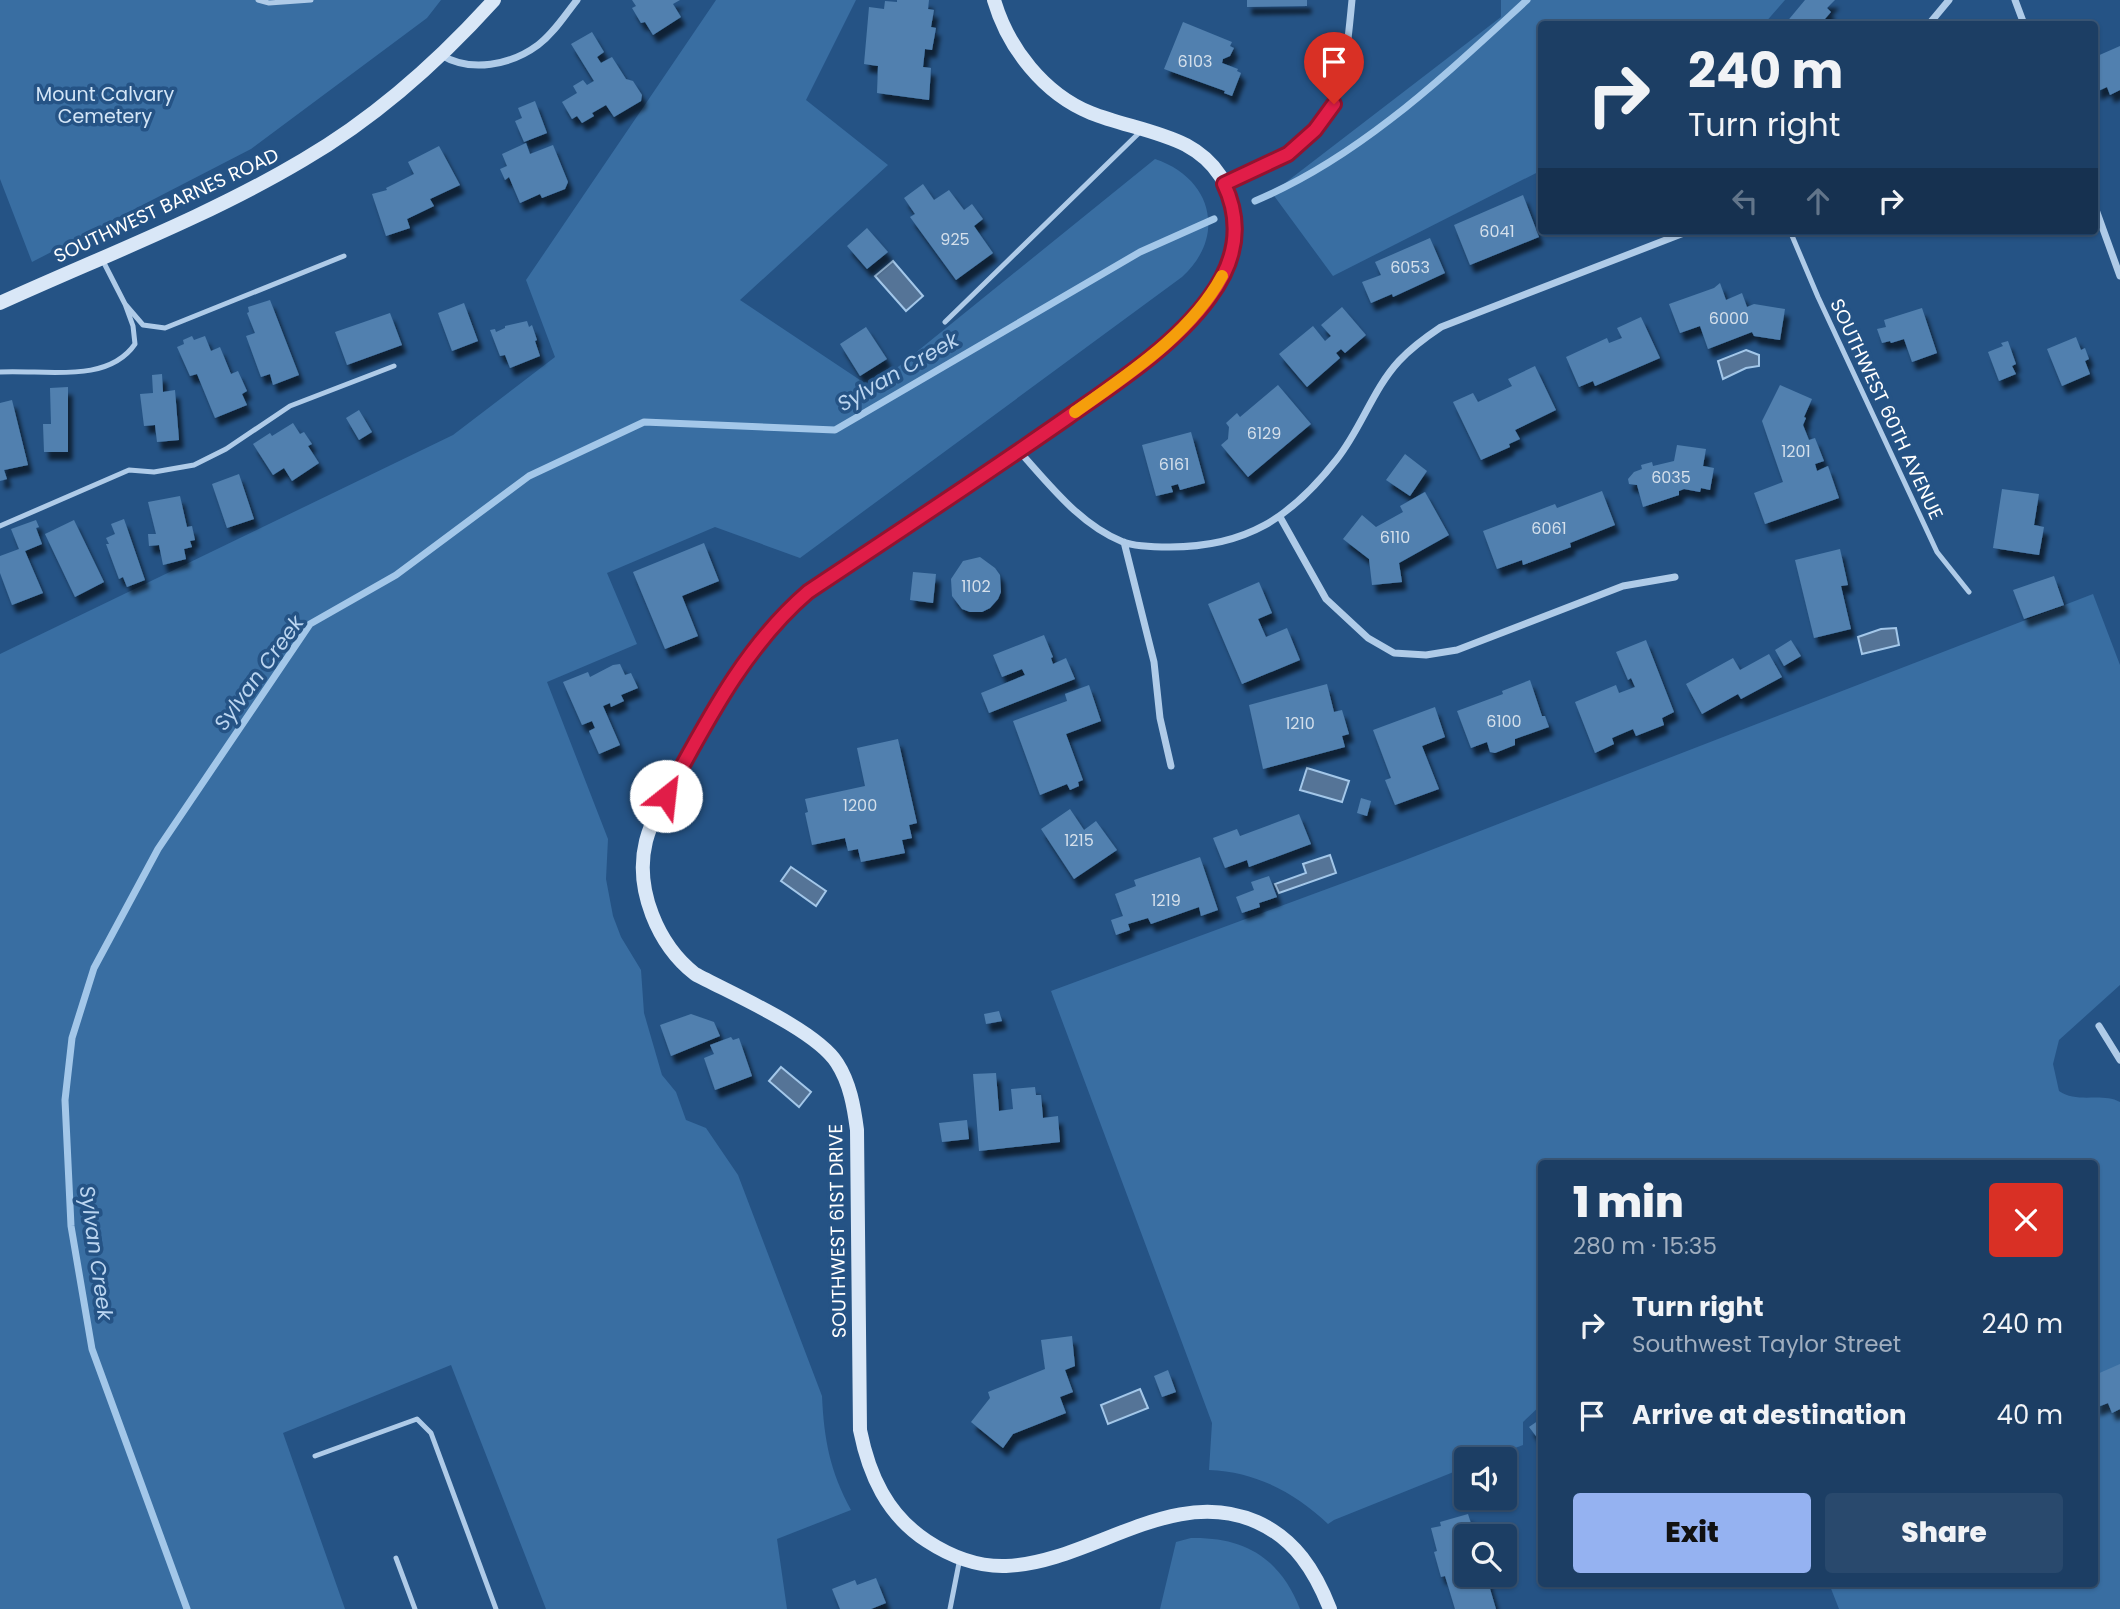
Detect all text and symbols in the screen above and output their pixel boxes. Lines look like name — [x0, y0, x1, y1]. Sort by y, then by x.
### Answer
pin — [1304, 32, 1364, 104]
text: 240 m — [1688, 37, 1843, 105]
icon: arrive — [1315, 43, 1353, 81]
icon: right — [1573, 49, 1664, 140]
house number: 6103 — [1178, 50, 1212, 73]
park label: Mount Calvary Cemetery — [36, 81, 174, 130]
text: Turn right — [1688, 102, 1840, 147]
street label: SOUTHWEST BARNES ROAD — [49, 141, 283, 270]
icon: left — [1726, 182, 1764, 220]
icon: ahead — [1799, 182, 1837, 220]
icon: right — [1872, 182, 1910, 220]
house number: 6041 — [1479, 220, 1515, 243]
house number: 925 — [940, 228, 970, 251]
house number: 6053 — [1390, 256, 1430, 279]
street label: SOUTHWEST 60TH AVENUE — [1823, 294, 1950, 524]
house number: 6000 — [1709, 307, 1749, 330]
water label: Sylvan Creek — [832, 324, 965, 418]
house number: 6129 — [1247, 422, 1281, 445]
house number: 1201 — [1781, 440, 1811, 463]
house number: 6161 — [1159, 453, 1189, 476]
house number: 6035 — [1651, 466, 1691, 489]
house number: 6061 — [1531, 517, 1567, 540]
house number: 6110 — [1380, 526, 1410, 549]
house number: 1102 — [961, 575, 991, 598]
water label: Sylvan Creek — [207, 608, 311, 736]
house number: 6100 — [1486, 710, 1522, 733]
house number: 1210 — [1285, 712, 1315, 735]
position arrow — [629, 759, 703, 833]
house number: 1200 — [843, 794, 877, 817]
house number: 1215 — [1064, 829, 1094, 852]
house number: 1219 — [1151, 889, 1181, 912]
street label: SOUTHWEST 61ST DRIVE — [822, 1124, 853, 1338]
text: 1 min — [1573, 1173, 1684, 1232]
button: close — [1989, 1183, 2063, 1257]
water label: Sylvan Creek — [73, 1184, 120, 1323]
text: 280 m · 15:35 — [1573, 1230, 1717, 1262]
text: Turn right — [1632, 1289, 1764, 1325]
icon: right — [1573, 1306, 1611, 1344]
text: 240 m — [1982, 1306, 2063, 1342]
text: Southwest Taylor Street — [1632, 1328, 1901, 1360]
icon: arrive — [1573, 1397, 1611, 1435]
text: Arrive at destination — [1632, 1397, 1907, 1433]
text: 40 m — [1997, 1397, 2063, 1433]
map controls — [1454, 1447, 1517, 1587]
button: sound — [1454, 1447, 1517, 1510]
button: Exit — [1573, 1493, 1811, 1573]
button: Share — [1825, 1493, 2063, 1573]
button: search — [1454, 1524, 1517, 1587]

